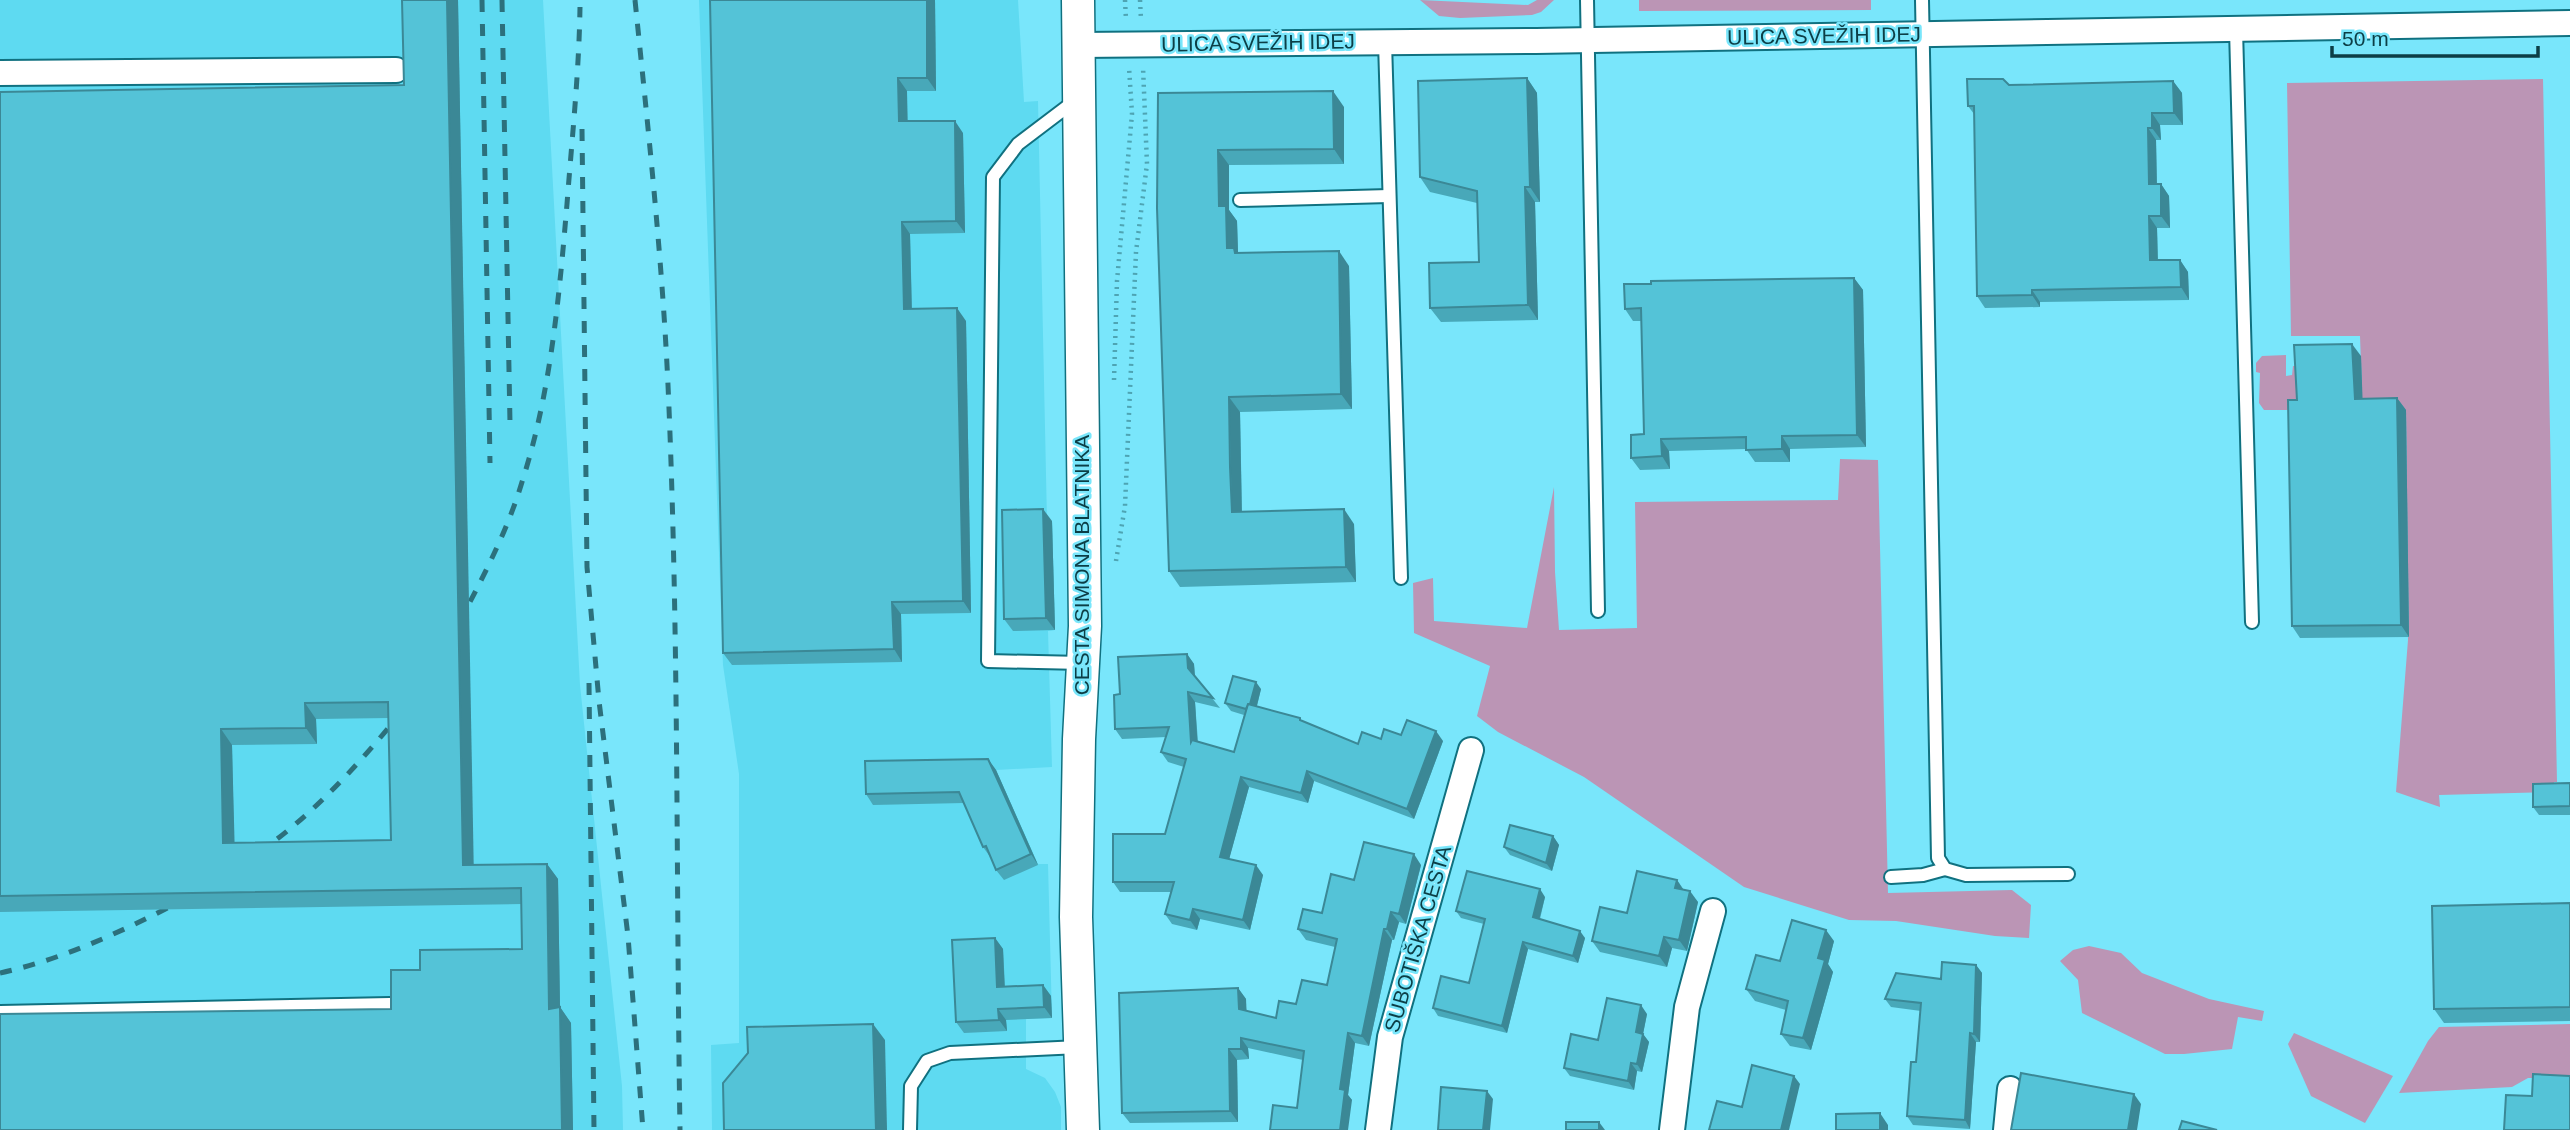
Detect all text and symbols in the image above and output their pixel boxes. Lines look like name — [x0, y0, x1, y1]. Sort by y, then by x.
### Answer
scale bar — [2332, 14, 2538, 58]
street label: ULICA SVEŽIH IDEJ — [1727, 22, 1921, 49]
text: 50 m — [2342, 27, 2389, 50]
street label: ULICA SVEŽIH IDEJ — [1161, 29, 1355, 56]
street label: CESTA SIMONA BLATNIKA — [1070, 435, 1093, 695]
street label: SUBOTIŠKA CESTA — [1380, 843, 1455, 1035]

